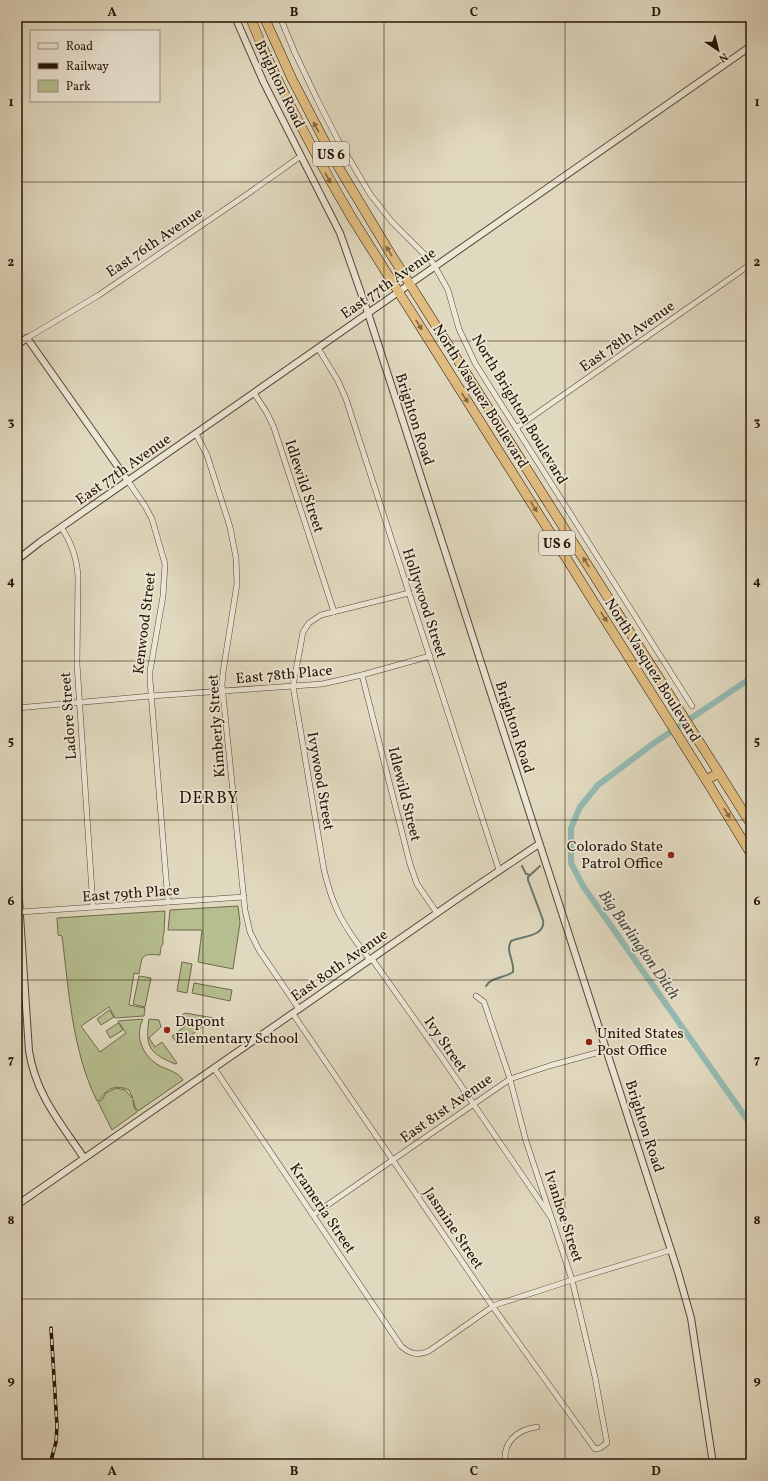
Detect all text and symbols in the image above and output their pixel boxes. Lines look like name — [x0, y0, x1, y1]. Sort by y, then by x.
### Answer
text: A — [107, 4, 117, 22]
text: B — [290, 4, 299, 22]
text: C — [470, 4, 478, 22]
text: D — [651, 4, 661, 22]
legend — [30, 30, 160, 102]
north arrow — [698, 30, 738, 70]
street label: Brighton Road — [248, 37, 309, 132]
text: Road — [66, 39, 93, 55]
text: N — [715, 49, 730, 65]
text: Railway — [66, 59, 109, 75]
text: Park — [66, 79, 91, 95]
text: 1 — [8, 94, 14, 112]
text: 1 — [754, 94, 760, 112]
one-way arrow — [313, 121, 320, 133]
road number: US 6 — [313, 142, 349, 166]
one-way arrow — [325, 172, 332, 184]
street label: East 76th Avenue — [102, 203, 207, 283]
street label: East 77th Avenue — [337, 244, 441, 325]
one-way arrow — [386, 245, 393, 257]
text: 2 — [8, 254, 15, 272]
text: 2 — [754, 254, 761, 272]
street label: East 78th Avenue — [576, 297, 680, 378]
one-way arrow — [415, 320, 423, 330]
street label: North Vasquez Boulevard — [427, 321, 533, 473]
street label: North Brighton Boulevard — [465, 331, 572, 489]
street label: Brighton Road — [389, 371, 438, 468]
one-way arrow — [461, 392, 469, 403]
text: 3 — [8, 414, 15, 432]
text: 3 — [754, 414, 761, 432]
street label: East 77th Avenue — [72, 430, 176, 511]
street label: Idlewild Street — [279, 437, 328, 536]
one-way arrow — [531, 502, 538, 513]
road number: US 6 — [539, 531, 575, 555]
street label: Hollywood Street — [396, 546, 451, 661]
one-way arrow — [582, 556, 589, 568]
street label: Kenwood Street — [129, 571, 162, 676]
text: 4 — [7, 573, 15, 591]
text: 4 — [753, 573, 761, 591]
street label: North Vasquez Boulevard — [599, 595, 705, 747]
one-way arrow — [600, 612, 607, 623]
street label: East 78th Place — [235, 661, 334, 690]
street label: Ladore Street — [56, 671, 83, 761]
street label: Kimberly Street — [203, 673, 232, 779]
street label: Brighton Road — [489, 679, 538, 776]
street label: Ivywood Street — [301, 730, 339, 832]
text: 5 — [8, 733, 14, 751]
text: 5 — [754, 733, 760, 751]
street label: Idlewild Street — [382, 745, 425, 844]
district label: DERBY — [179, 787, 239, 810]
one-way arrow — [723, 807, 730, 819]
place label: Colorado State Patrol Office — [567, 837, 663, 875]
marker: Colorado State Patrol Office — [666, 850, 676, 860]
street label: East 79th Place — [82, 881, 181, 908]
water label: Big Burlington Ditch — [592, 886, 684, 1004]
text: 6 — [7, 893, 15, 911]
text: 6 — [753, 893, 761, 911]
street label: East 80th Avenue — [287, 925, 393, 1008]
place label: Dupont Elementary School — [175, 1012, 298, 1050]
street label: Ivy Street — [418, 1013, 472, 1077]
place label: United States Post Office — [597, 1024, 684, 1062]
marker: Dupont Elementary School — [162, 1025, 172, 1035]
marker: United States Post Office — [584, 1037, 594, 1047]
text: 7 — [8, 1052, 14, 1070]
text: 7 — [754, 1052, 760, 1070]
street label: East 81st Avenue — [396, 1070, 497, 1149]
street label: Brighton Road — [619, 1078, 668, 1175]
street label: Krameria Street — [284, 1159, 360, 1258]
street label: Ivanhoe Street — [538, 1168, 587, 1265]
street label: Jasmine Street — [417, 1184, 488, 1274]
text: 8 — [7, 1212, 15, 1230]
text: 8 — [753, 1212, 761, 1230]
text: 9 — [7, 1372, 15, 1390]
text: 9 — [753, 1372, 761, 1390]
text: A — [107, 1463, 117, 1481]
text: B — [290, 1463, 299, 1481]
text: C — [470, 1463, 478, 1481]
text: D — [651, 1463, 661, 1481]

